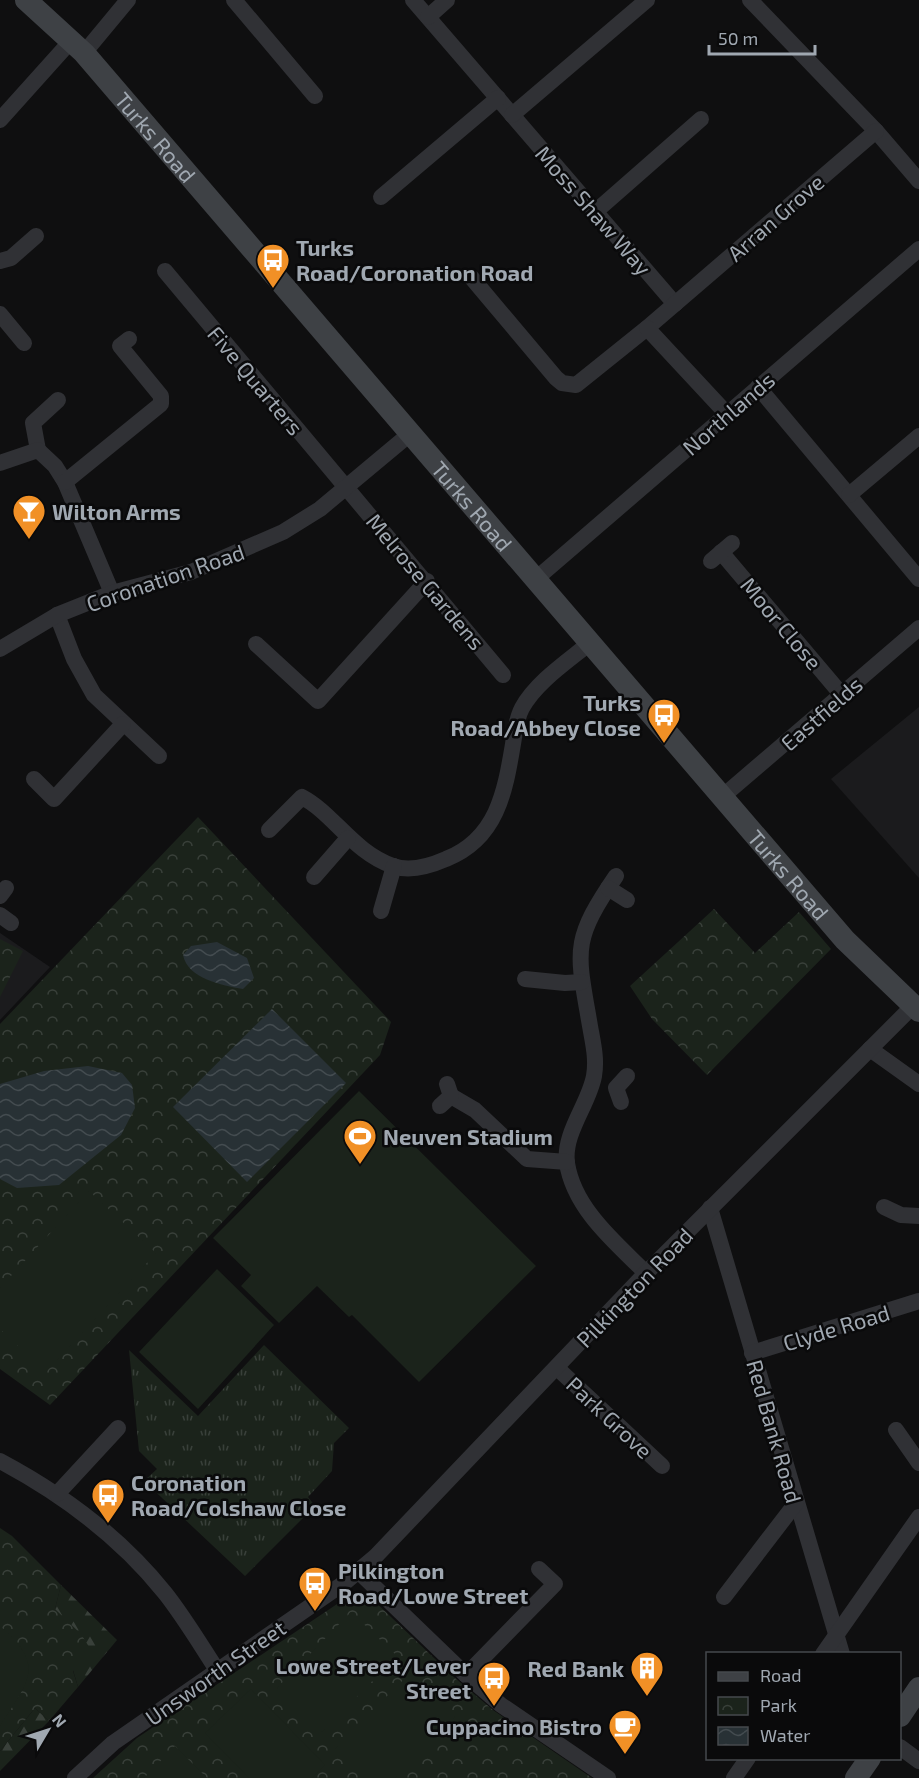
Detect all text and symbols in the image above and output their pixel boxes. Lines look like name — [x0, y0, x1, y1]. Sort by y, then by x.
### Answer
scale bar — [709, 18, 816, 56]
text: 50 m — [718, 27, 758, 49]
street label: Turks Road — [110, 87, 202, 187]
street label: Moss Shaw Way — [531, 140, 657, 280]
street label: Arran Grove — [722, 168, 828, 266]
place label: Turks Road/Coronation Road — [296, 234, 533, 285]
bus stop icon: Turks Road/Coronation Road — [255, 242, 291, 289]
street label: Five Quarters — [202, 320, 309, 440]
street label: Northlands — [677, 366, 779, 460]
street label: Turks Road — [427, 455, 518, 556]
bar icon: Wilton Arms — [11, 493, 47, 540]
place label: Wilton Arms — [52, 498, 181, 524]
street label: Melrose Gardens — [362, 508, 490, 654]
street label: Coronation Road — [82, 538, 248, 616]
street label: Moor Close — [736, 572, 828, 674]
street label: Eastfields — [775, 671, 867, 755]
place label: Turks Road/Abbey Close — [451, 689, 641, 741]
bus stop icon: Turks Road/Abbey Close — [646, 697, 682, 744]
street label: Turks Road — [743, 824, 835, 925]
sports icon: Neuven Stadium — [342, 1118, 378, 1165]
place label: Neuven Stadium — [383, 1123, 553, 1149]
street label: Pilkington Road — [570, 1222, 698, 1352]
street label: Clyde Road — [780, 1298, 892, 1356]
street label: Red Bank Road — [742, 1356, 808, 1506]
street label: Park Grove — [562, 1371, 658, 1463]
place label: Coronation Road/Colshaw Close — [131, 1469, 346, 1520]
bus stop icon: Coronation Road/Colshaw Close — [90, 1477, 126, 1524]
place label: Pilkington Road/Lowe Street — [338, 1557, 528, 1608]
bus stop icon: Pilkington Road/Lowe Street — [297, 1565, 333, 1612]
street label: Unsworth Street — [140, 1614, 290, 1730]
building icon: Red Bank — [629, 1650, 665, 1697]
place label: Lowe Street/Lever Street — [275, 1652, 472, 1703]
legend — [706, 1652, 901, 1760]
place label: Red Bank — [527, 1655, 625, 1681]
bus stop icon: Lowe Street/Lever Street — [476, 1660, 512, 1707]
text: Road — [760, 1664, 801, 1686]
text: Park — [760, 1694, 797, 1716]
north arrow — [18, 1700, 78, 1760]
cafe icon: Cuppacino Bistro — [607, 1708, 643, 1755]
text: N — [49, 1710, 71, 1731]
place label: Cuppacino Bistro — [426, 1713, 602, 1739]
text: Water — [760, 1724, 810, 1746]

